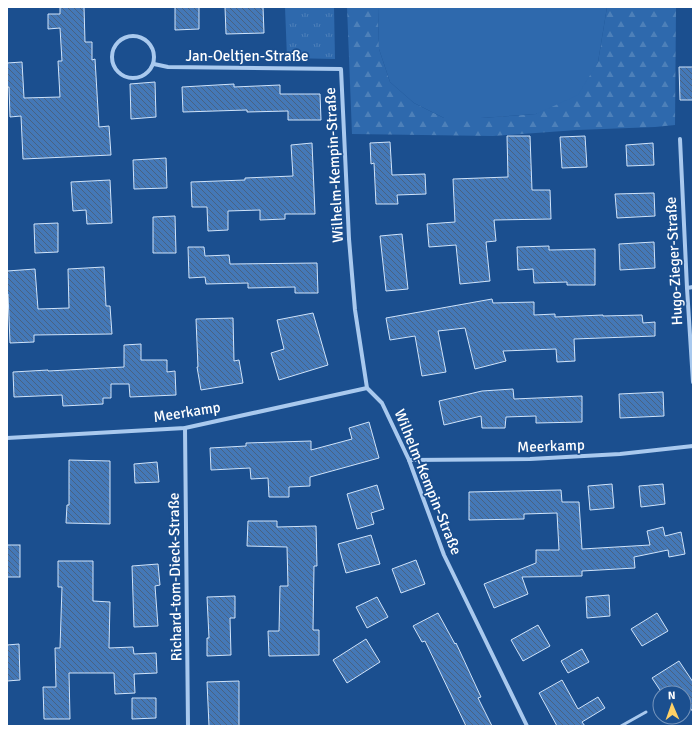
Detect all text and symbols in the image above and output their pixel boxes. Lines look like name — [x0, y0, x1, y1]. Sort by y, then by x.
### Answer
street label: Jan-Oeltjen-Straße — [186, 47, 308, 65]
street label: Wilhelm-Kempin-Straße — [321, 87, 347, 243]
street label: Hugo-Zieger-Straße — [662, 196, 686, 326]
street label: Meerkamp — [152, 398, 222, 426]
street label: Wilhelm-Kempin-Straße — [391, 406, 465, 558]
street label: Meerkamp — [517, 436, 585, 456]
street label: Richard-tom-Dieck-Straße — [165, 492, 185, 662]
north arrow — [652, 685, 692, 725]
text: N — [668, 689, 676, 702]

